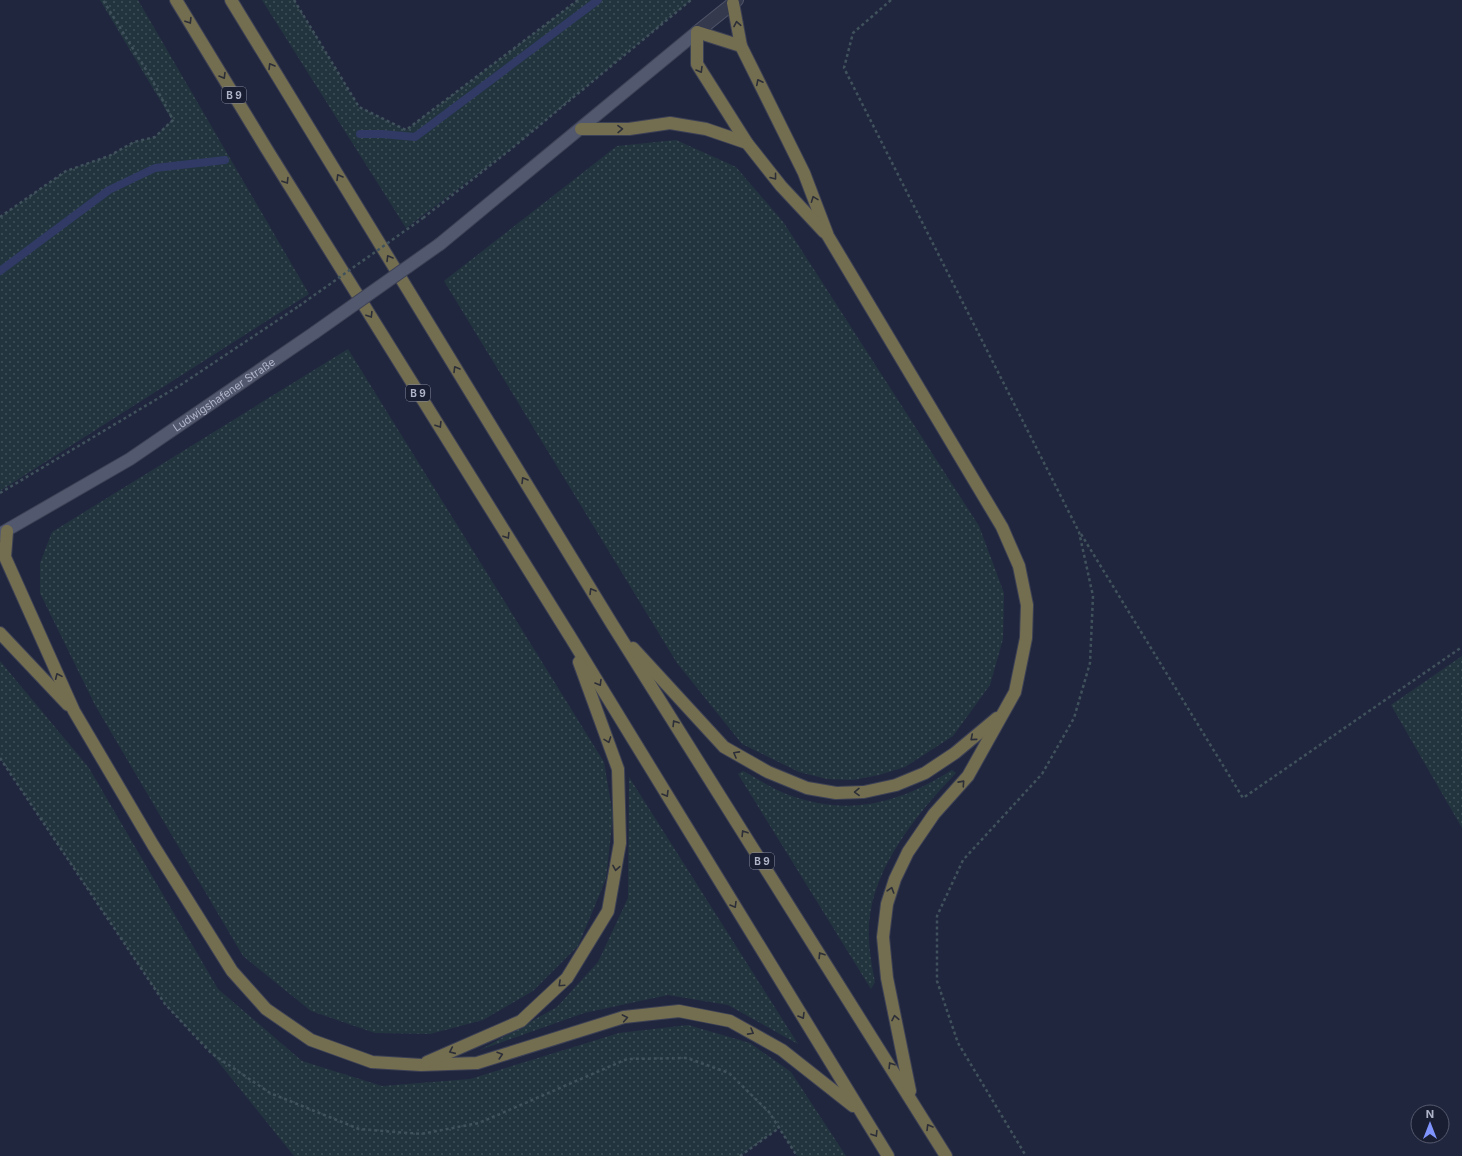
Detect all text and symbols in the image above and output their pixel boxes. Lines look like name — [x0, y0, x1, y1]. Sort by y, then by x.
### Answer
one-way arrow — [185, 17, 192, 24]
one-way arrow — [733, 21, 742, 27]
one-way arrow — [269, 63, 276, 70]
one-way arrow — [696, 66, 703, 73]
one-way arrow — [218, 72, 225, 79]
one-way arrow — [757, 78, 764, 86]
road number: B 9 — [222, 87, 246, 103]
one-way arrow — [617, 125, 623, 133]
one-way arrow — [769, 172, 776, 179]
one-way arrow — [337, 174, 344, 181]
one-way arrow — [282, 177, 289, 184]
one-way arrow — [811, 196, 819, 203]
one-way arrow — [386, 255, 393, 262]
one-way arrow — [365, 311, 373, 318]
street label: Ludwigshafener Straße — [170, 355, 278, 435]
one-way arrow — [454, 366, 461, 373]
road number: B 9 — [406, 385, 430, 401]
one-way arrow — [434, 421, 441, 428]
one-way arrow — [521, 477, 529, 484]
one-way arrow — [503, 532, 510, 539]
one-way arrow — [589, 588, 596, 595]
one-way arrow — [55, 672, 63, 680]
one-way arrow — [594, 679, 601, 686]
one-way arrow — [672, 720, 679, 727]
one-way arrow — [970, 734, 977, 741]
one-way arrow — [603, 737, 611, 744]
one-way arrow — [733, 751, 740, 758]
one-way arrow — [958, 780, 965, 787]
one-way arrow — [854, 788, 860, 797]
one-way arrow — [662, 790, 669, 797]
one-way arrow — [741, 830, 749, 837]
road number: B 9 — [750, 853, 774, 869]
one-way arrow — [612, 865, 620, 871]
one-way arrow — [886, 887, 895, 894]
one-way arrow — [730, 901, 737, 908]
one-way arrow — [818, 952, 826, 959]
one-way arrow — [558, 979, 566, 986]
one-way arrow — [797, 1012, 805, 1019]
one-way arrow — [622, 1014, 628, 1022]
one-way arrow — [892, 1015, 900, 1021]
one-way arrow — [746, 1027, 754, 1035]
one-way arrow — [449, 1046, 457, 1054]
one-way arrow — [497, 1051, 504, 1060]
one-way arrow — [888, 1062, 895, 1069]
north arrow — [1410, 1104, 1450, 1144]
text: N — [1426, 1107, 1434, 1121]
one-way arrow — [926, 1124, 934, 1131]
one-way arrow — [870, 1130, 877, 1137]

